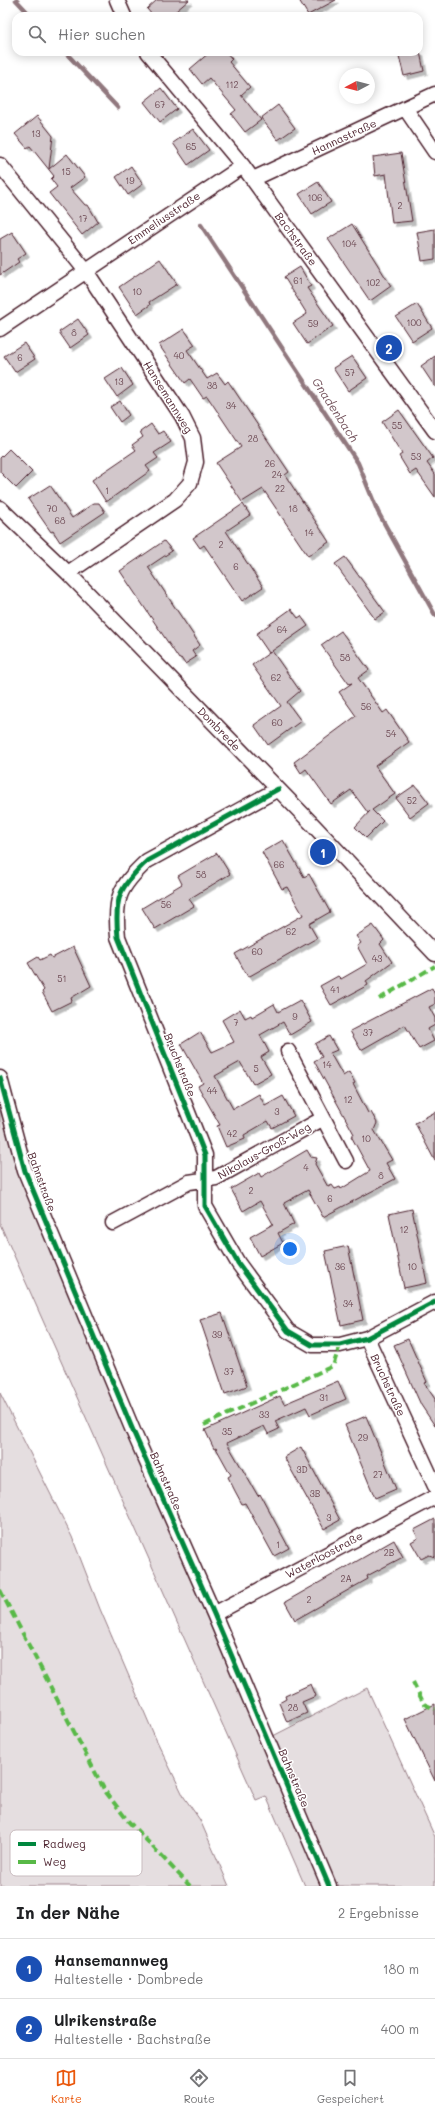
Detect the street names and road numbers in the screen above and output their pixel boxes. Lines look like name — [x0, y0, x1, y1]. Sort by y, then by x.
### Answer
street label: Hannastraße — [309, 115, 379, 158]
street label: Emmeliusstraße — [125, 188, 203, 247]
street label: Bachstraße — [272, 209, 321, 269]
street label: Hansemannweg — [140, 358, 197, 436]
street label: Dombrede — [195, 703, 244, 754]
street label: Bruchstraße — [161, 1031, 200, 1099]
street label: Nikolaus-Groß-Weg — [215, 1119, 313, 1182]
street label: Bahnstraße — [25, 1150, 60, 1214]
street label: Bruchstraße — [367, 1351, 410, 1419]
street label: Bahnstraße — [147, 1449, 186, 1512]
street label: Waterloostraße — [282, 1528, 365, 1581]
street label: Bahnstraße — [275, 1746, 314, 1810]

